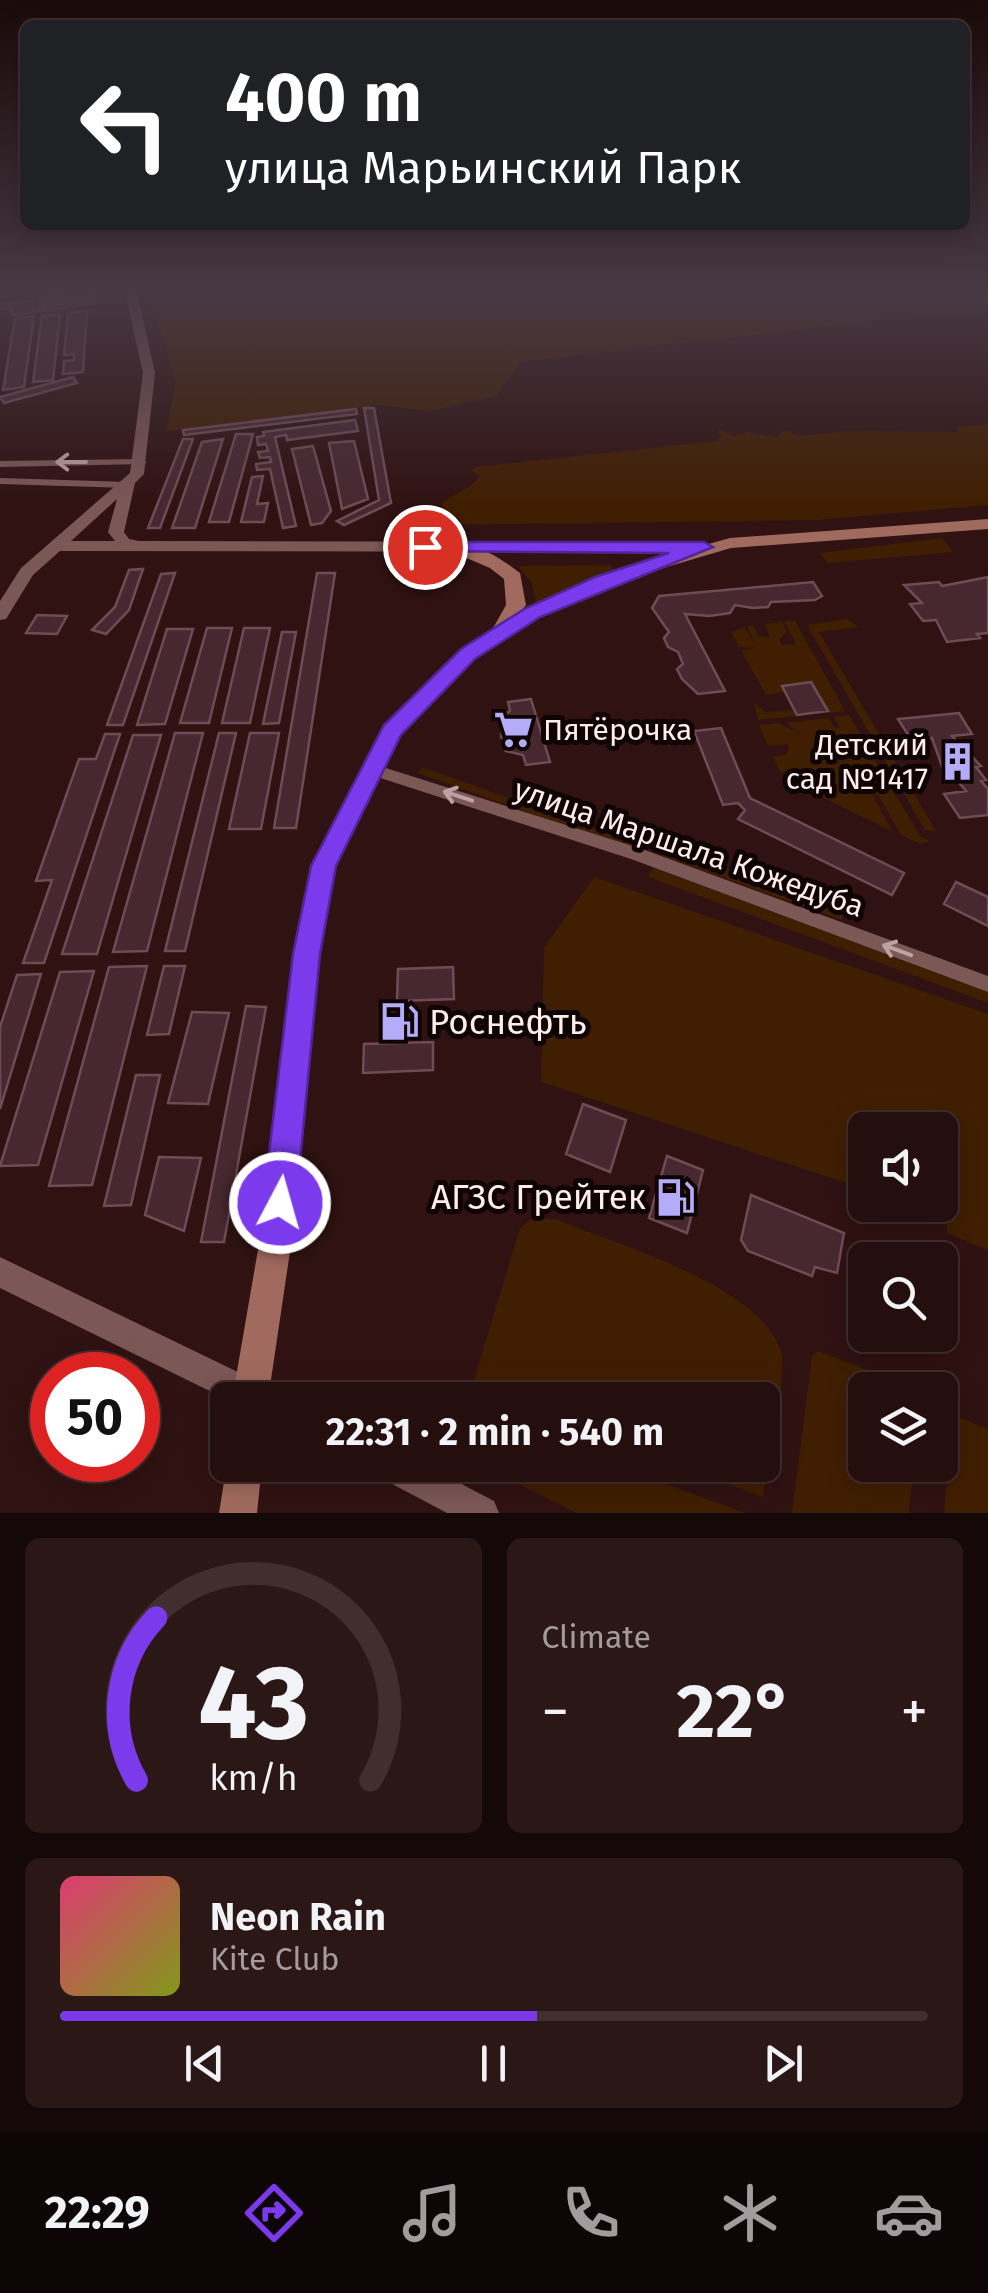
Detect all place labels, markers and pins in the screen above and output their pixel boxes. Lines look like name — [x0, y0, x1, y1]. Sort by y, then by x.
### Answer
pin — [383, 505, 468, 590]
supermarket icon: Пятёрочка — [492, 709, 534, 751]
place label: Пятёрочка — [543, 712, 692, 748]
place label: Детский сад №1417 — [786, 727, 928, 797]
building icon: Детский сад №1417 — [937, 741, 979, 783]
fuel station icon: Роснефть — [378, 1001, 420, 1043]
place label: Роснефть — [429, 1001, 587, 1043]
place label: АГЗС Грейтек — [431, 1176, 646, 1218]
fuel station icon: АГЗС Грейтек — [655, 1176, 697, 1218]

